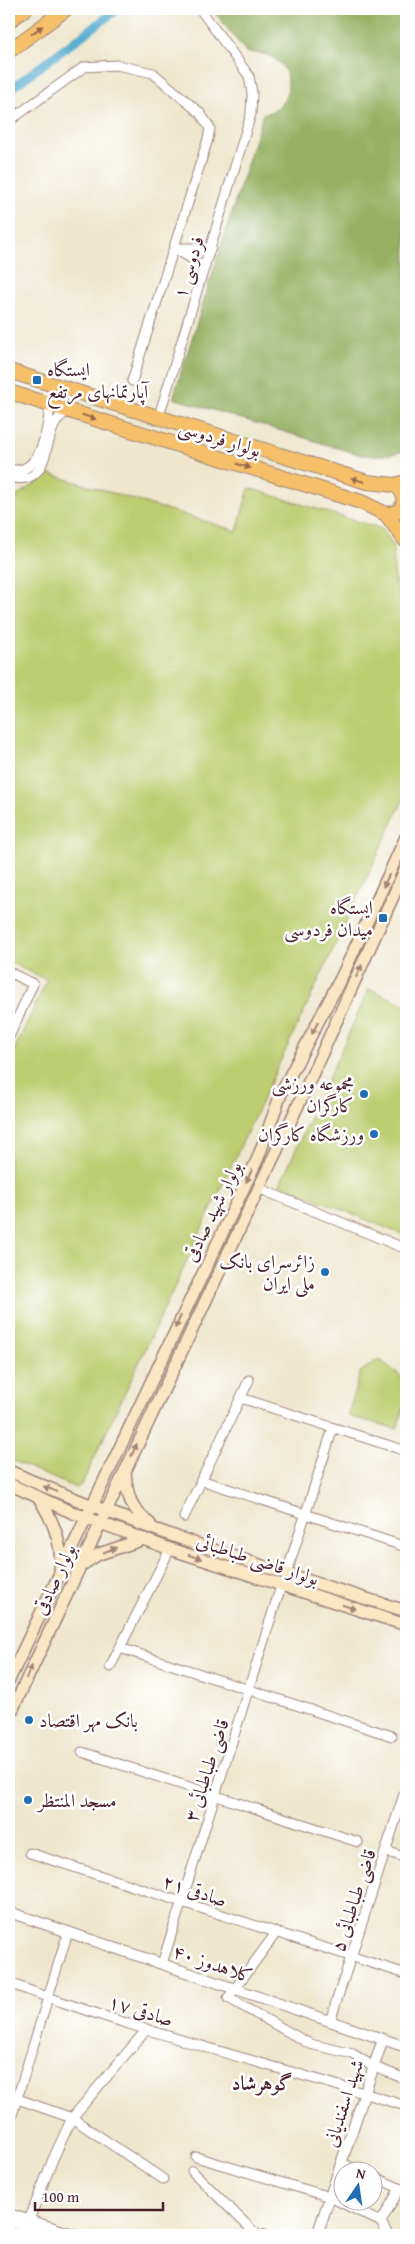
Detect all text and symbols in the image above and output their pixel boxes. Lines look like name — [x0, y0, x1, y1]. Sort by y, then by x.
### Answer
one-way arrow — [30, 25, 44, 35]
street label: فردوسی ۱ — [165, 232, 211, 302]
place label: ایستگاه آپارتمانهای مرتفع — [47, 355, 150, 409]
marker: ایستگاه آپارتمانهای مرتفع — [31, 374, 43, 386]
street label: بولوار فردوسی — [175, 412, 265, 464]
one-way arrow — [81, 413, 96, 421]
one-way arrow — [236, 462, 251, 470]
one-way arrow — [351, 475, 366, 483]
one-way arrow — [381, 874, 389, 888]
place label: ایستگاه میدان فردوسی — [284, 893, 373, 943]
marker: ایستگاه میدان فردوسی — [377, 912, 389, 924]
one-way arrow — [355, 964, 363, 978]
one-way arrow — [311, 1020, 319, 1035]
place label: مجموعه ورزشی کارگران — [272, 1069, 354, 1119]
marker: مجموعه ورزشی کارگران — [358, 1088, 370, 1100]
place label: ورزشگاه کارگران — [258, 1120, 364, 1148]
marker: ورزشگاه کارگران — [368, 1128, 380, 1140]
street label: بولوار شهید صادقی — [176, 1156, 248, 1266]
one-way arrow — [245, 1169, 253, 1183]
place label: زائرسرای بانک ملی ایران — [219, 1247, 315, 1298]
marker: زائرسرای بانک ملی ایران — [319, 1266, 331, 1278]
one-way arrow — [174, 1315, 182, 1329]
one-way arrow — [130, 1443, 138, 1457]
one-way arrow — [42, 1484, 57, 1492]
street label: بولوار قاضی طباطبائی — [193, 1526, 323, 1592]
street label: بولوار صادقی — [25, 1539, 83, 1619]
one-way arrow — [103, 1546, 118, 1554]
one-way arrow — [188, 1553, 203, 1561]
one-way arrow — [342, 1604, 357, 1612]
one-way arrow — [25, 1665, 34, 1680]
place label: بانک مهر اقتصاد — [39, 1706, 138, 1734]
marker: بانک مهر اقتصاد — [23, 1714, 35, 1726]
street label: قاضی طباطبائی ۳ — [176, 1715, 236, 1825]
place label: مسجد المنتظر — [36, 1786, 117, 1814]
marker: مسجد المنتظر — [22, 1794, 34, 1806]
street label: قاضی طباطبائی ۵ — [323, 1845, 383, 1955]
street label: صادقی ۲۱ — [159, 1866, 231, 1914]
street label: کلاهدوز ۴۰ — [169, 1936, 257, 1990]
street label: صادقی ۱۷ — [105, 1987, 177, 2033]
street label: شهید اسفندیانی — [316, 2056, 370, 2150]
district label: گوهرشاد — [232, 2068, 292, 2097]
north arrow — [332, 2162, 382, 2212]
text: N — [354, 2163, 368, 2184]
scale bar — [35, 2179, 162, 2211]
text: 100 m — [42, 2186, 80, 2207]

